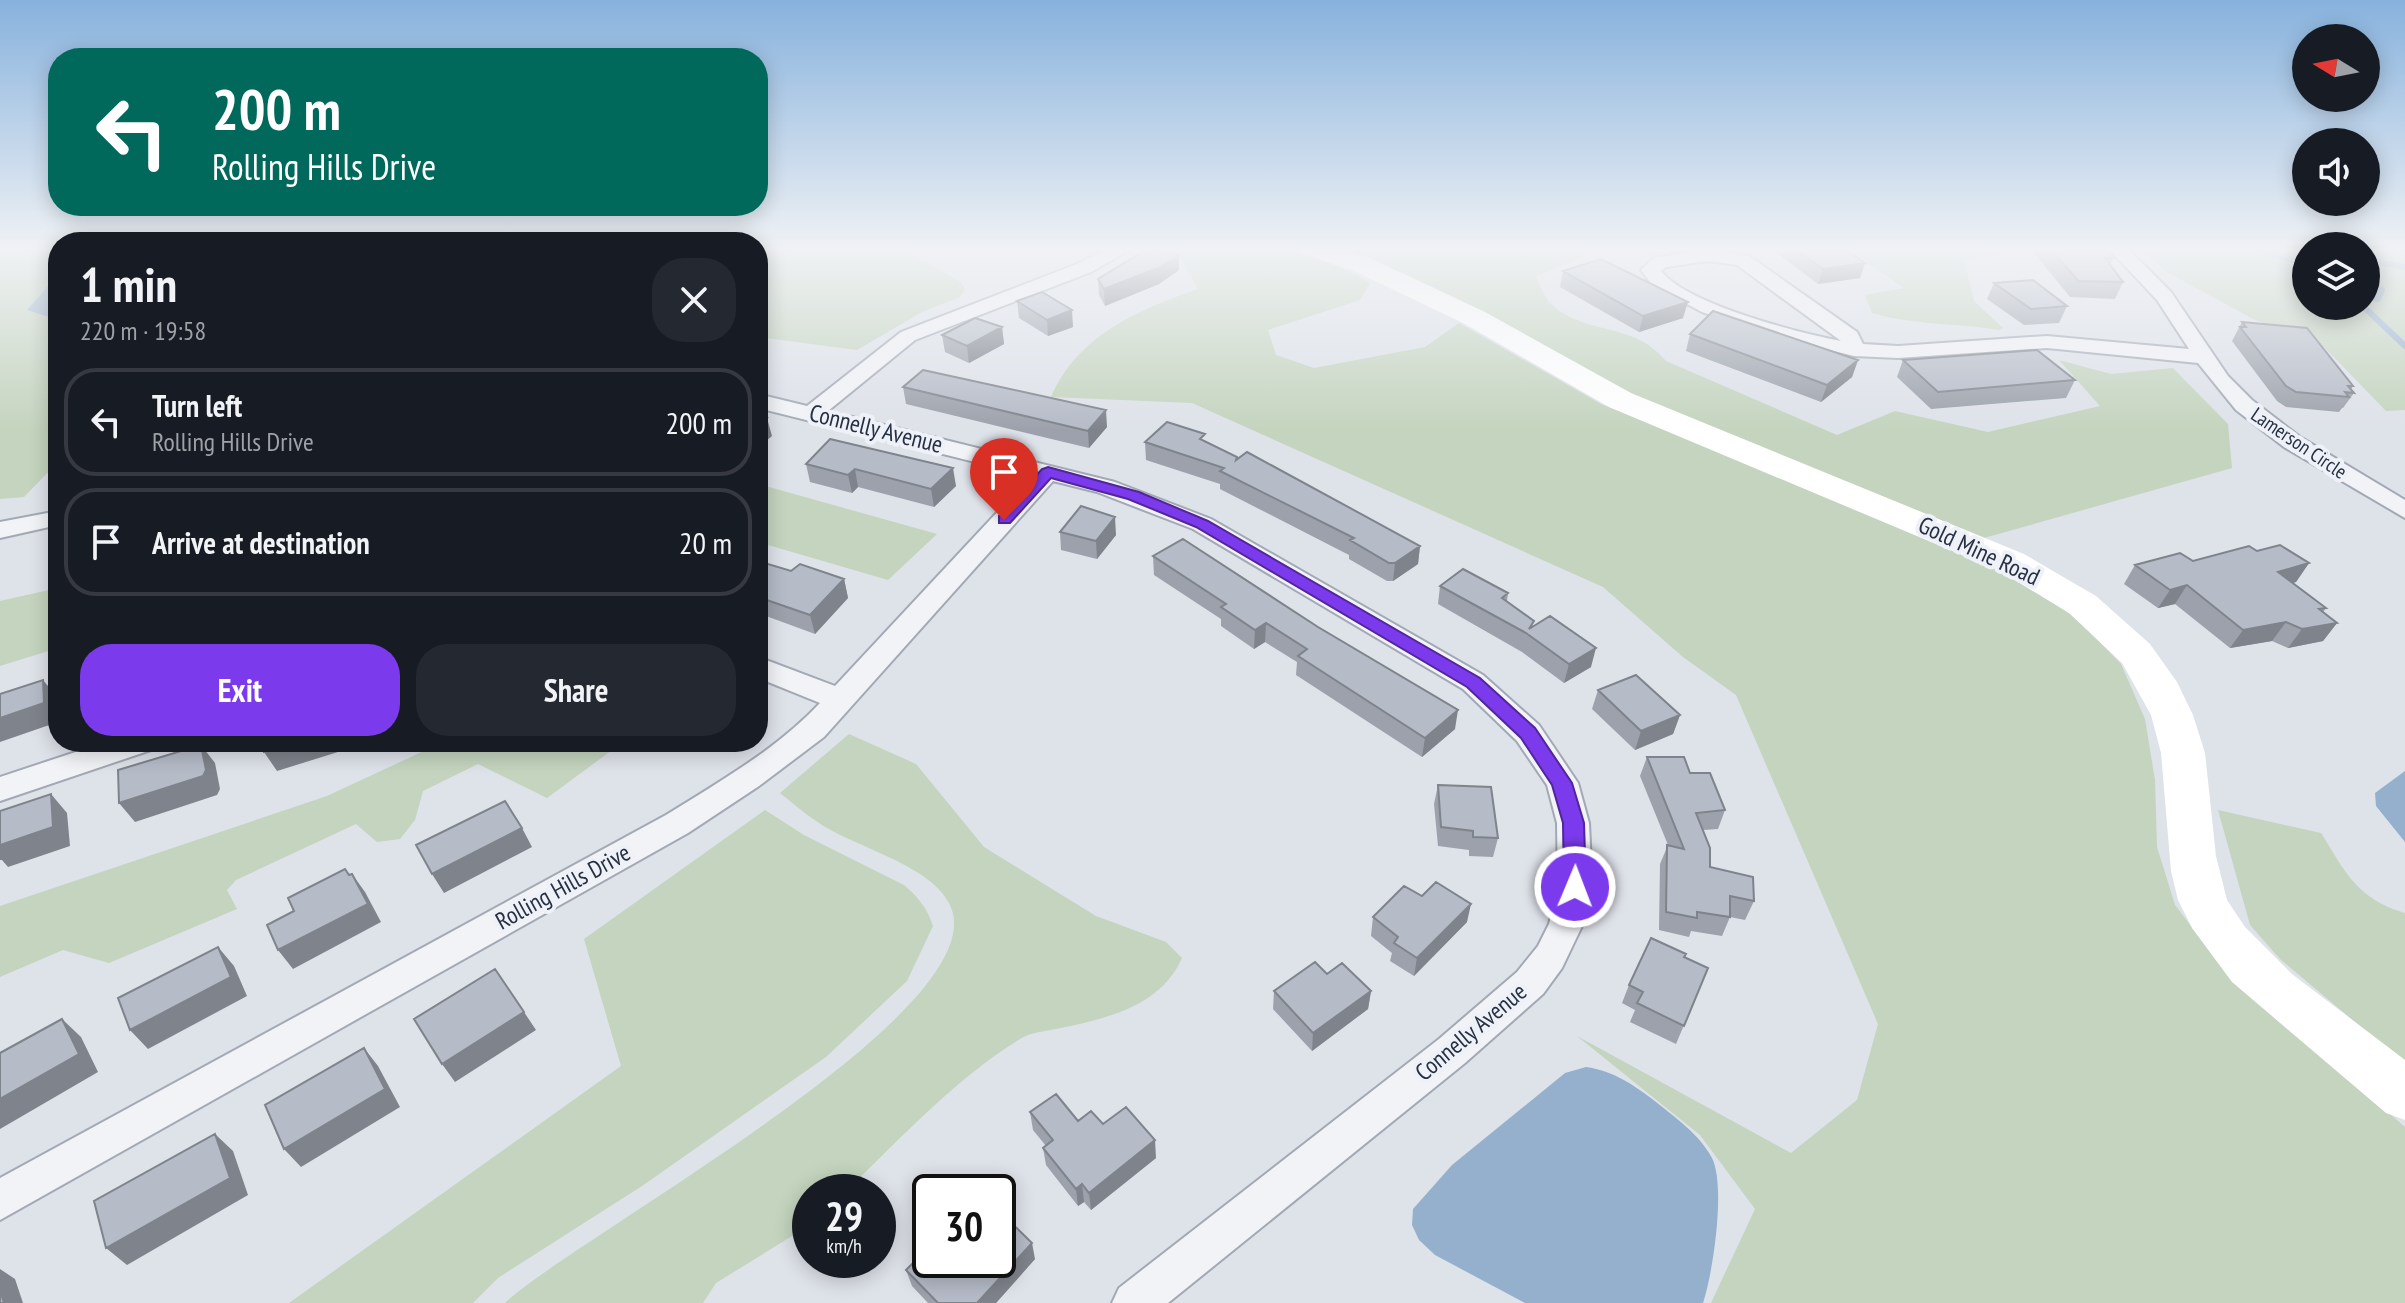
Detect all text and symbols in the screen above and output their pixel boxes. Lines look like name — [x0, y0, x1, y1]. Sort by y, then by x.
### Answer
north arrow — [2292, 24, 2380, 112]
map controls — [2292, 24, 2380, 320]
text: 200 m — [212, 73, 341, 145]
icon: left — [80, 80, 184, 184]
button: sound — [2292, 128, 2380, 216]
text: Rolling Hills Drive — [212, 143, 436, 190]
button: layers — [2292, 232, 2380, 320]
text: 1 min — [80, 253, 177, 315]
button: close — [652, 258, 736, 342]
text: 220 m · 19:58 — [80, 314, 206, 347]
text: Turn left — [152, 386, 242, 425]
street label: Connelly Avenue — [806, 397, 946, 460]
icon: left — [84, 400, 128, 444]
street label: Lamerson Circle — [2246, 401, 2352, 485]
text: 200 m — [666, 403, 732, 442]
text: Rolling Hills Drive — [152, 425, 314, 458]
pin — [970, 438, 1038, 520]
icon: arrive — [982, 450, 1026, 494]
street label: Gold Mine Road — [1914, 509, 2045, 592]
icon: arrive — [84, 520, 128, 564]
text: Arrive at destination — [152, 523, 370, 562]
text: 20 m — [679, 523, 732, 562]
button: Exit — [80, 644, 400, 736]
button: Share — [416, 644, 736, 736]
street label: Rolling Hills Drive — [490, 837, 636, 936]
position arrow — [1533, 845, 1617, 929]
street label: Connelly Avenue — [1408, 976, 1533, 1087]
speed limit sign: 30 — [912, 1174, 1016, 1278]
text: 29 — [825, 1190, 863, 1242]
text: km/h — [826, 1233, 862, 1259]

